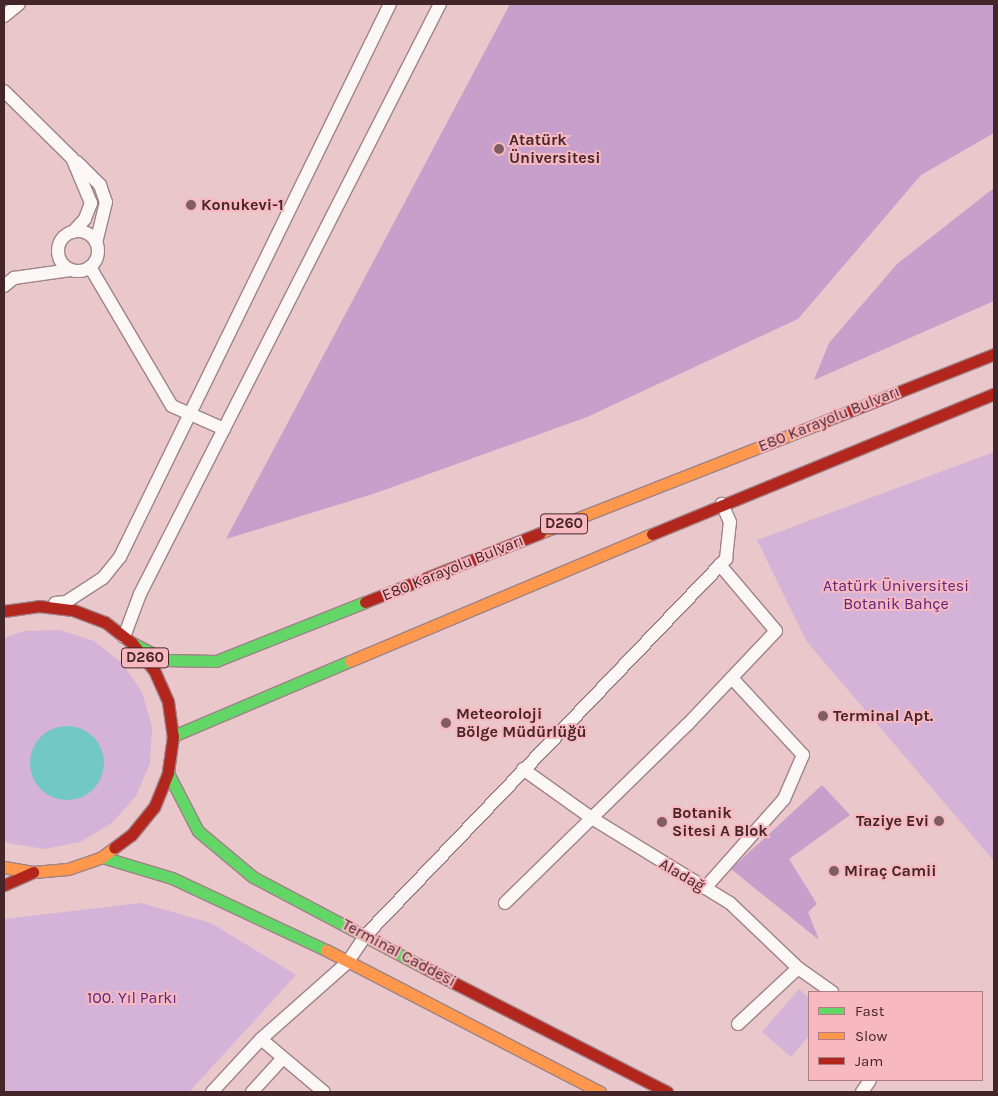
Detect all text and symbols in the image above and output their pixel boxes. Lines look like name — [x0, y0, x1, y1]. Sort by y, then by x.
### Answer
place label: Atatürk Üniversitesi — [509, 130, 600, 168]
marker: Atatürk Üniversitesi — [493, 143, 505, 155]
place label: Konukevi-1 — [201, 195, 284, 215]
marker: Konukevi-1 — [185, 199, 197, 211]
street label: E80 Karayolu Bulvarı — [755, 382, 903, 456]
road number: D260 — [539, 512, 589, 536]
street label: E80 Karayolu Bulvarı — [379, 531, 527, 605]
park label: Atatürk Üniversitesi Botanik Bahçe — [823, 576, 969, 614]
road number: D260 — [120, 646, 170, 670]
place label: Meteoroloji Bölge Müdürlüğü — [456, 704, 587, 742]
place label: Terminal Apt. — [833, 706, 933, 726]
marker: Terminal Apt. — [817, 710, 829, 722]
marker: Meteoroloji Bölge Müdürlüğü — [440, 717, 452, 729]
place label: Botanik Sitesi A Blok — [672, 803, 768, 841]
place label: Taziye Evi — [856, 811, 929, 831]
marker: Taziye Evi — [933, 815, 945, 827]
marker: Botanik Sitesi A Blok — [656, 816, 668, 828]
street label: Aladağ — [656, 854, 708, 896]
place label: Miraç Camii — [844, 861, 937, 881]
marker: Miraç Camii — [828, 865, 840, 877]
street label: Terminal Caddesi — [339, 915, 459, 991]
park label: 100. Yıl Parkı — [87, 988, 177, 1008]
legend — [808, 991, 983, 1081]
text: Fast — [855, 1002, 884, 1020]
text: Slow — [855, 1027, 887, 1045]
text: Jam — [855, 1052, 883, 1070]

